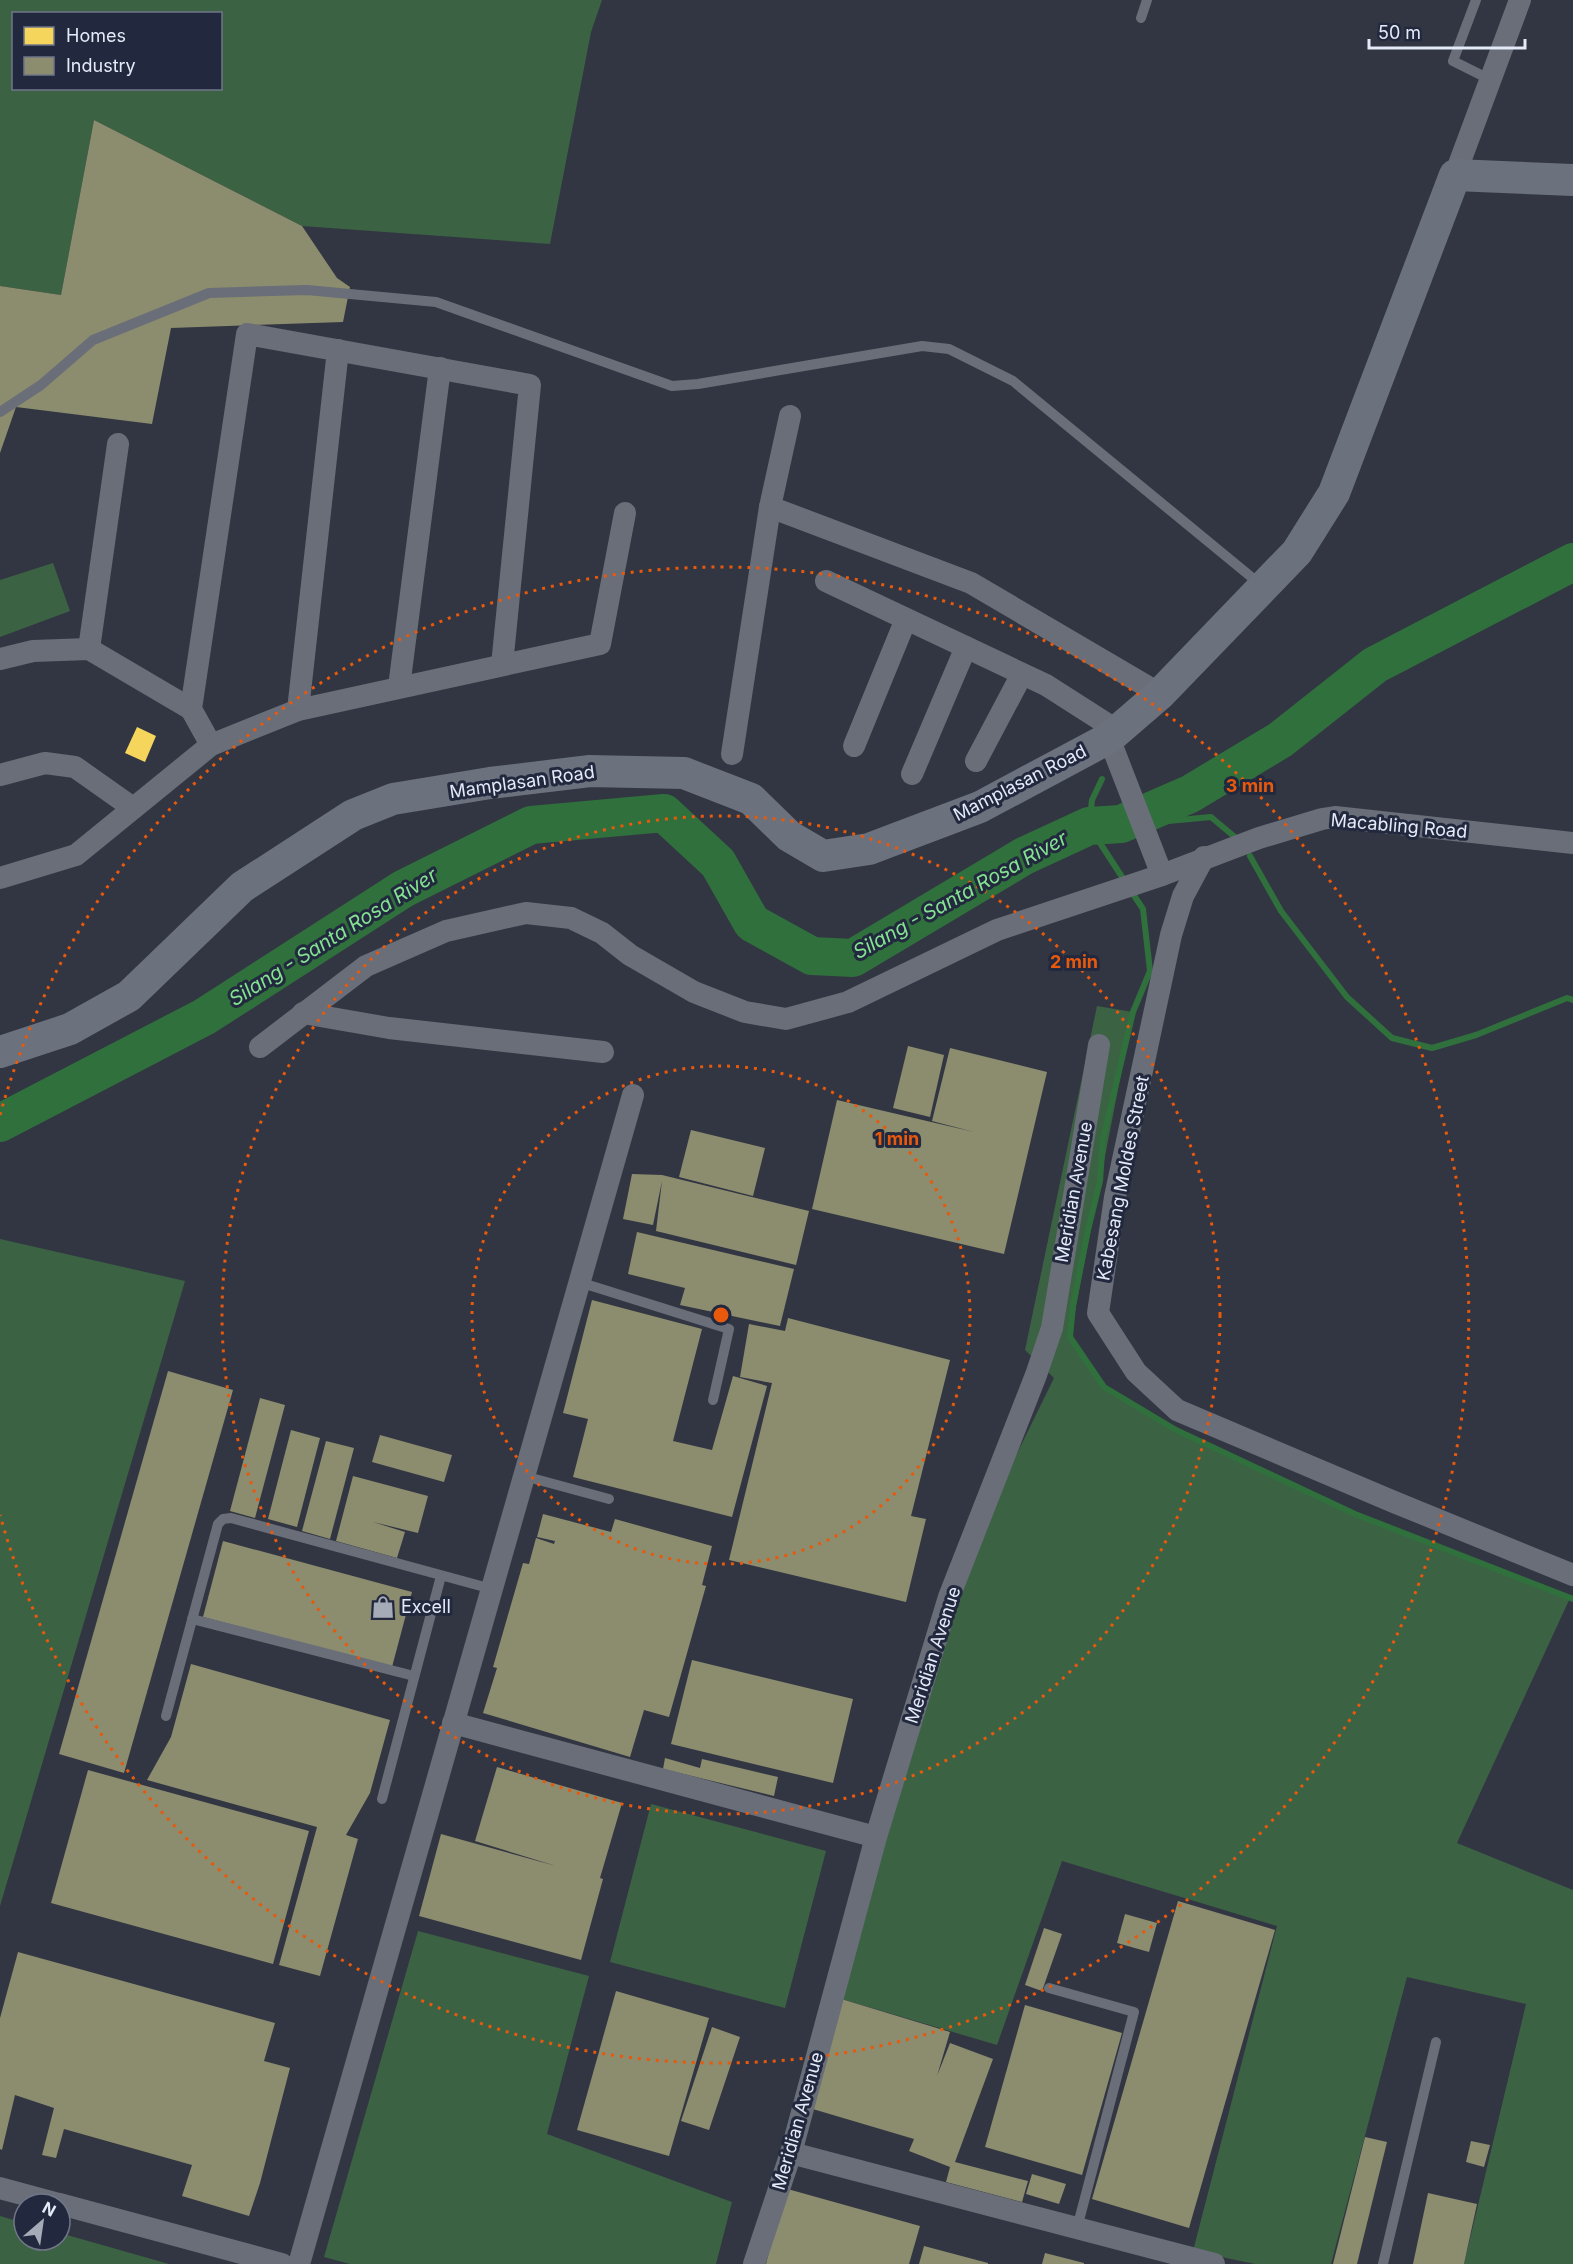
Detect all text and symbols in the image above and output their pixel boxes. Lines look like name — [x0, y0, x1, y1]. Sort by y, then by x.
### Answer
legend — [12, 12, 222, 90]
scale bar — [1369, 12, 1525, 50]
text: 50 m — [1378, 22, 1421, 43]
text: Homes — [66, 25, 126, 46]
text: Industry — [66, 55, 136, 76]
street label: Mamplasan Road — [950, 740, 1090, 825]
street label: Mamplasan Road — [448, 761, 596, 802]
text: 3 min — [1226, 775, 1274, 796]
street label: Macabling Road — [1330, 809, 1468, 842]
water label: Silang - Santa Rosa River — [849, 826, 1072, 964]
water label: Silang - Santa Rosa River — [224, 863, 442, 1011]
text: 2 min — [1050, 951, 1098, 972]
street label: Kabesang Moldes Street — [1092, 1074, 1153, 1282]
street label: Meridian Avenue — [1051, 1120, 1096, 1264]
text: 1 min — [875, 1128, 919, 1149]
centre of rings — [711, 1305, 731, 1325]
street label: Meridian Avenue — [901, 1584, 965, 1726]
shop icon: Excell — [370, 1594, 396, 1620]
place label: Excell — [401, 1596, 451, 1617]
street label: Meridian Avenue — [768, 2049, 827, 2192]
north arrow — [12, 2192, 72, 2252]
text: N — [39, 2197, 59, 2221]

